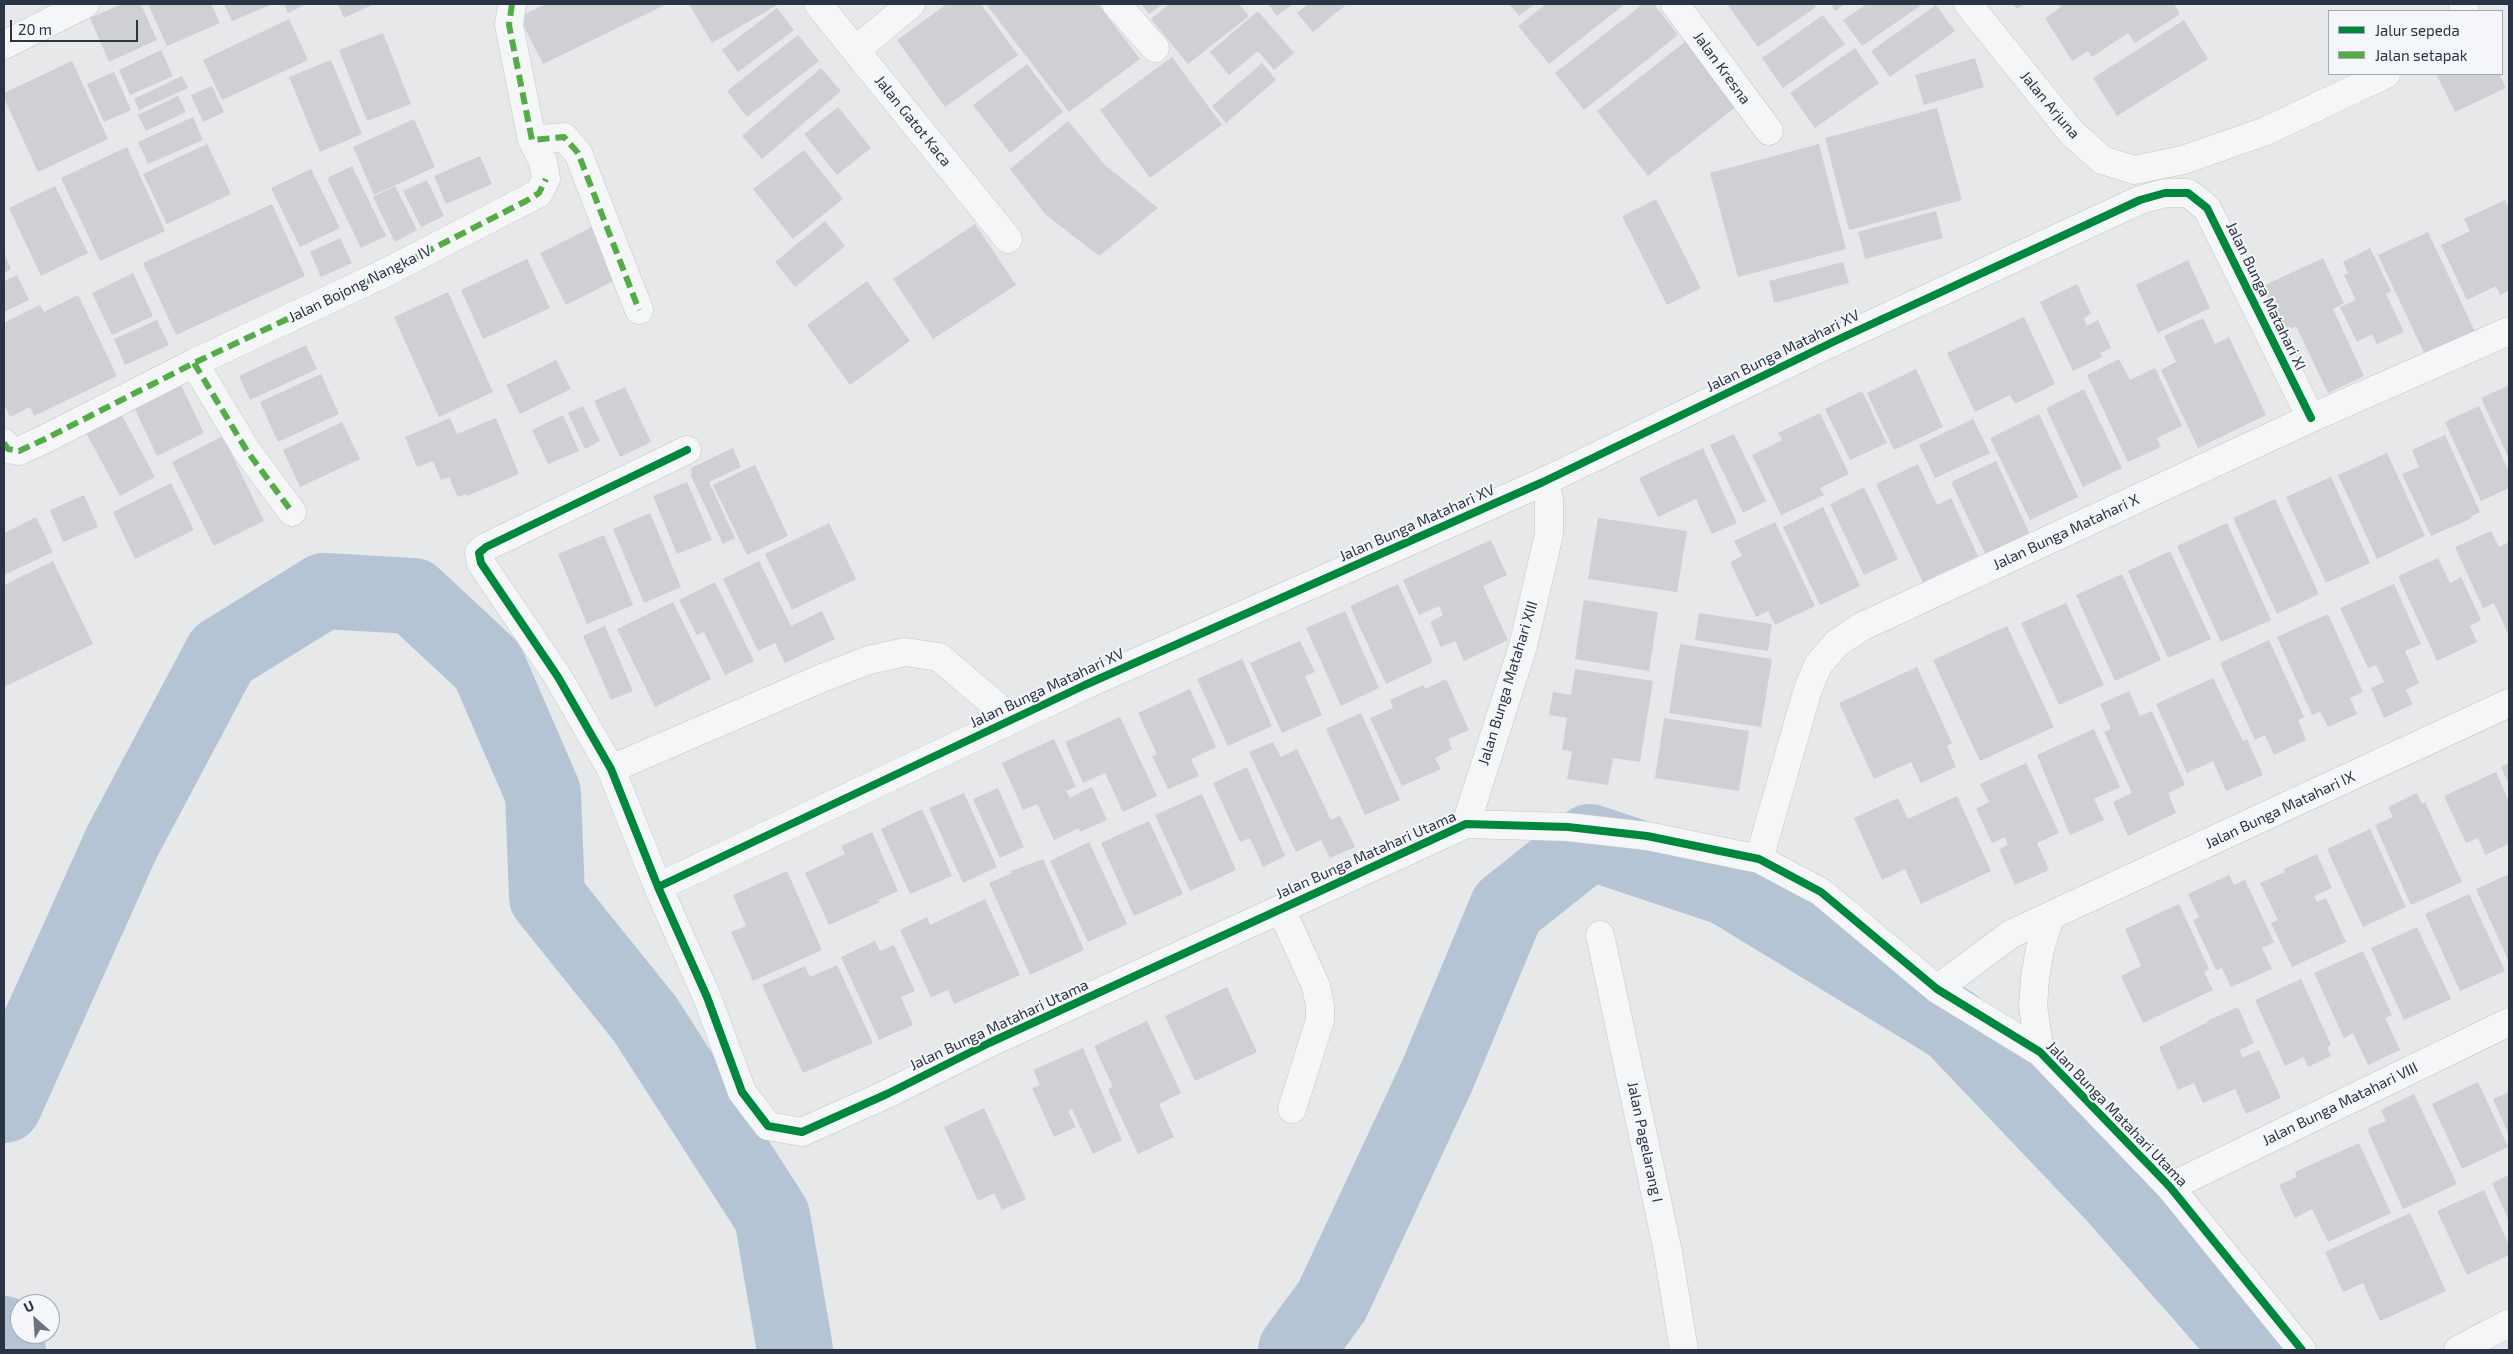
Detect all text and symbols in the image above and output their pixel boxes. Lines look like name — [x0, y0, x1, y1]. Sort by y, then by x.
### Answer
scale bar — [12, 10, 140, 42]
legend — [2328, 10, 2503, 75]
text: 20 m — [18, 20, 52, 38]
text: Jalur sepeda — [2375, 21, 2460, 39]
street label: Jalan Kresna — [1690, 28, 1754, 108]
text: Jalan setapak — [2375, 46, 2467, 64]
street label: Jalan Arjuna — [2017, 68, 2083, 142]
street label: Jalan Gatot Kaca — [871, 72, 955, 170]
street label: Jalan Bunga Matahari XI — [2222, 219, 2310, 373]
street label: Jalan Bojong Nangka IV — [286, 242, 434, 326]
street label: Jalan Bunga Matahari XV — [1703, 306, 1863, 396]
street label: Jalan Bunga Matahari XV — [1337, 481, 1497, 565]
street label: Jalan Bunga Matahari X — [1990, 490, 2142, 574]
street label: Jalan Bunga Matahari XIII — [1474, 599, 1542, 767]
street label: Jalan Bunga Matahari XV — [967, 644, 1127, 732]
street label: Jalan Bunga Matahari IX — [2202, 767, 2358, 853]
street label: Jalan Bunga Matahari Utama — [1273, 807, 1459, 903]
street label: Jalan Bunga Matahari Utama — [907, 976, 1091, 1074]
street label: Jalan Bunga Matahari Utama — [2043, 1038, 2191, 1190]
street label: Jalan Bunga Matahari VIII — [2259, 1058, 2421, 1150]
street label: Jalan Pagelarang I — [1623, 1080, 1667, 1204]
north arrow — [10, 1294, 60, 1344]
text: U — [21, 1296, 37, 1316]

